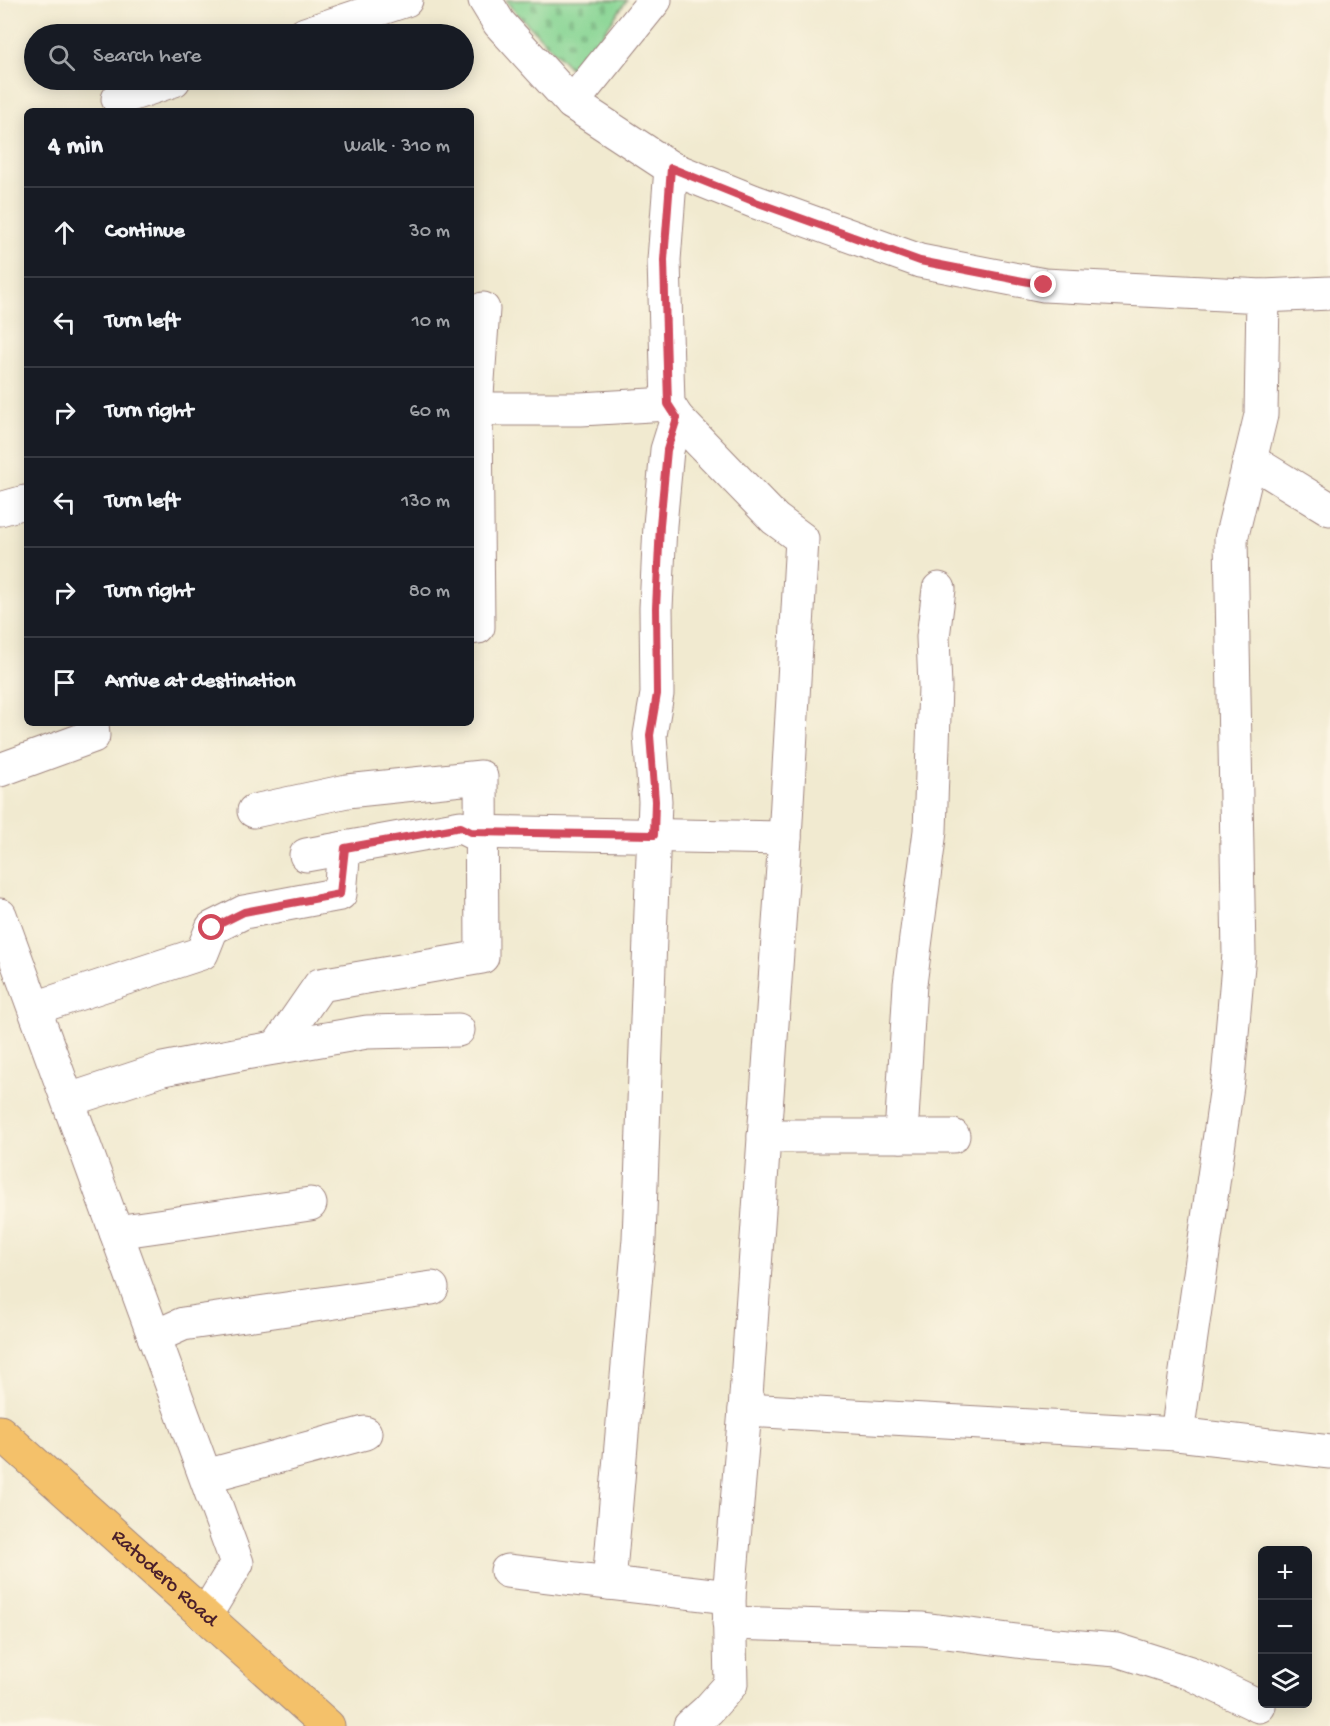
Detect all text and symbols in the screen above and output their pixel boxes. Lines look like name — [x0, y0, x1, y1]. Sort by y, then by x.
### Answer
search box — [24, 24, 474, 90]
icon: search — [45, 41, 78, 74]
text: Search here — [93, 44, 201, 70]
text: 4 min — [48, 132, 103, 163]
text: Walk · 310 m — [344, 136, 450, 159]
icon: ahead — [48, 216, 81, 249]
text: Continue — [105, 219, 185, 245]
text: 30 m — [409, 221, 450, 244]
route end — [1030, 271, 1056, 297]
icon: left — [48, 306, 81, 339]
text: Turn left — [105, 309, 179, 335]
text: 10 m — [412, 311, 450, 334]
icon: right — [48, 396, 81, 429]
text: Turn right — [105, 399, 193, 425]
text: 60 m — [410, 401, 450, 424]
icon: left — [48, 486, 81, 519]
text: Turn left — [105, 489, 179, 515]
text: 130 m — [401, 491, 450, 514]
icon: right — [48, 576, 81, 609]
text: Turn right — [105, 579, 193, 605]
text: 80 m — [409, 581, 450, 604]
icon: arrive — [48, 666, 81, 699]
text: Arrive at destination — [105, 669, 295, 695]
route start — [198, 914, 224, 940]
street label: Ratodero Road — [105, 1525, 224, 1634]
map controls — [1258, 1546, 1312, 1708]
button: + — [1258, 1546, 1312, 1600]
button: − — [1258, 1600, 1312, 1654]
button: layers — [1258, 1654, 1312, 1708]

